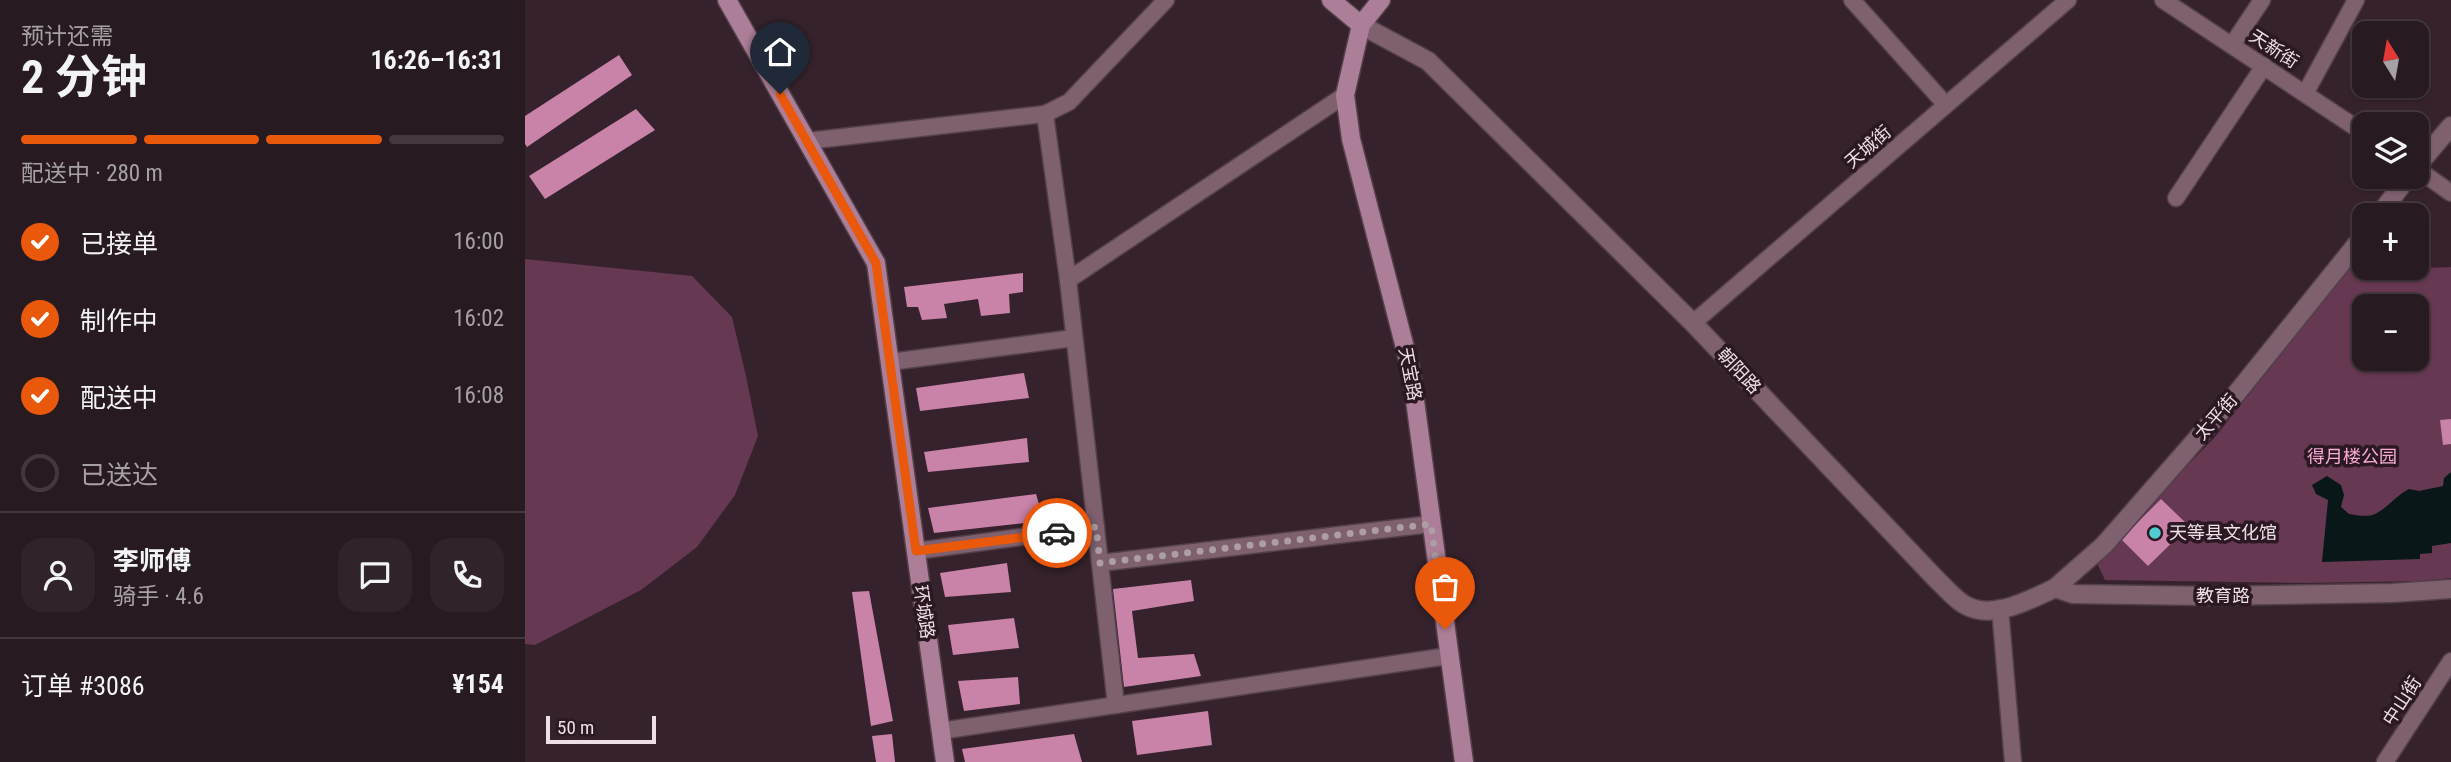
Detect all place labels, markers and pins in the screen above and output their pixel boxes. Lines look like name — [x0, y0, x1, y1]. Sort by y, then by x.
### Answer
pin — [750, 22, 810, 94]
place label: 天等县文化馆 — [2169, 522, 2277, 543]
marker: 天等县文化馆 — [2147, 525, 2163, 541]
pin — [1415, 557, 1475, 629]

